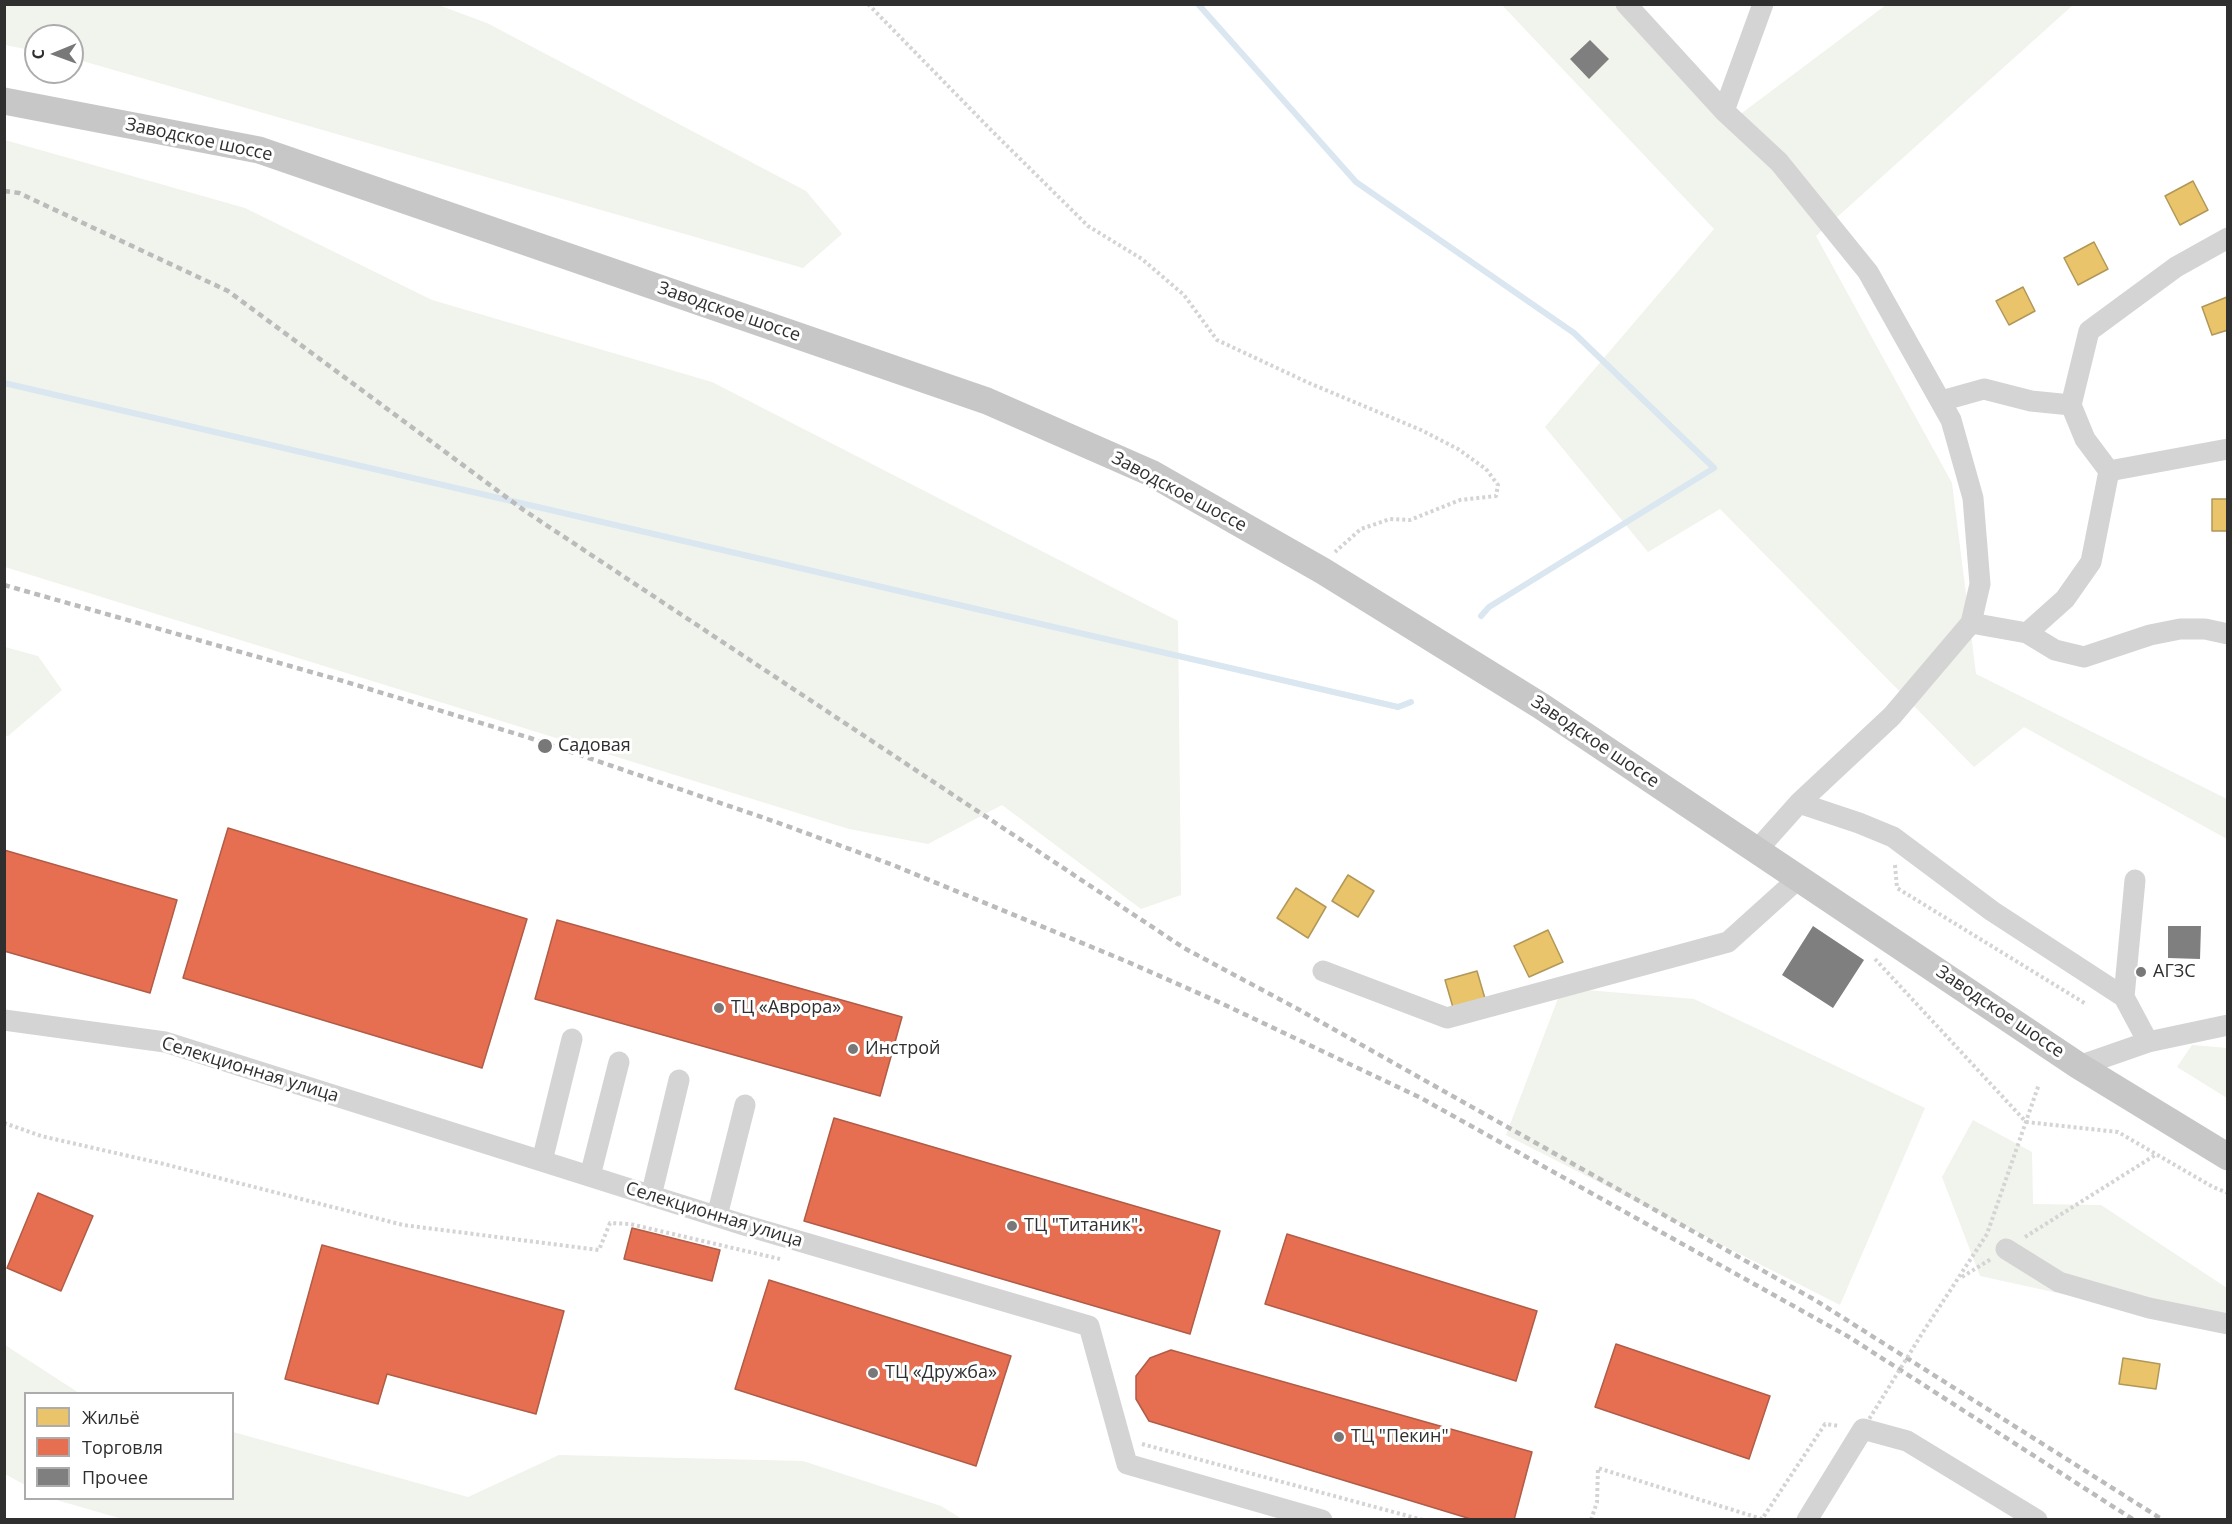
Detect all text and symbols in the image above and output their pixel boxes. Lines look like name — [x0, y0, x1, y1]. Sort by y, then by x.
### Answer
north arrow — [24, 24, 84, 84]
text: С — [27, 49, 49, 60]
street label: Заводское шоссе — [124, 114, 274, 166]
street label: Заводское шоссе — [655, 277, 803, 347]
street label: Заводское шоссе — [1108, 447, 1250, 537]
street label: Заводское шоссе — [1527, 691, 1663, 793]
place label: Садовая — [558, 735, 631, 757]
marker: Садовая — [536, 737, 554, 755]
street label: Заводское шоссе — [1932, 961, 2068, 1063]
place label: АГЗС — [2153, 961, 2196, 983]
marker: АГЗС — [2134, 965, 2148, 979]
place label: ТЦ «Аврора» — [731, 997, 841, 1019]
marker: ТЦ «Аврора» — [712, 1001, 726, 1015]
street label: Селекционная улица — [159, 1033, 341, 1107]
place label: Инстрой — [865, 1038, 940, 1060]
marker: Инстрой — [846, 1042, 860, 1056]
street label: Селекционная улица — [623, 1178, 805, 1252]
place label: ТЦ "Титаник". — [1024, 1215, 1143, 1237]
marker: ТЦ "Титаник". — [1005, 1219, 1019, 1233]
place label: ТЦ «Дружба» — [885, 1362, 997, 1384]
marker: ТЦ «Дружба» — [866, 1366, 880, 1380]
legend — [24, 1392, 234, 1500]
text: Жильё — [82, 1405, 140, 1429]
place label: ТЦ "Пекин" — [1351, 1426, 1449, 1448]
marker: ТЦ "Пекин" — [1332, 1430, 1346, 1444]
text: Торговля — [82, 1435, 163, 1459]
text: Прочее — [82, 1465, 148, 1489]

